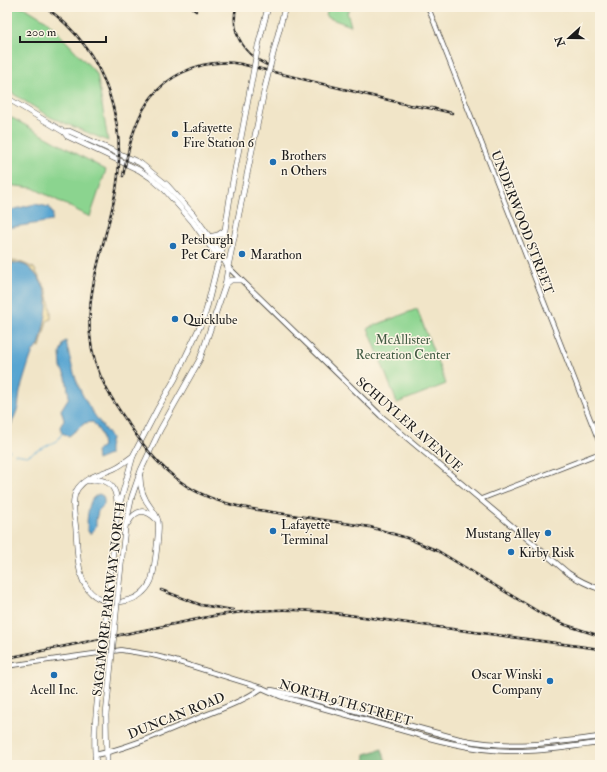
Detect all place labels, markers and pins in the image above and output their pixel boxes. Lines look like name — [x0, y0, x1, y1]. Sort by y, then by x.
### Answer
place label: Lafayette Fire Station 6 — [183, 120, 256, 151]
marker: Lafayette Fire Station 6 — [170, 129, 180, 139]
place label: Brothers n Others — [281, 148, 327, 179]
marker: Brothers n Others — [268, 157, 278, 167]
place label: Petsburgh Pet Care — [181, 232, 234, 263]
marker: Petsburgh Pet Care — [168, 241, 178, 251]
place label: Marathon — [250, 247, 302, 263]
marker: Marathon — [237, 249, 247, 259]
place label: Quicklube — [183, 312, 238, 328]
marker: Quicklube — [170, 314, 180, 324]
place label: Lafayette Terminal — [281, 517, 331, 548]
marker: Lafayette Terminal — [268, 526, 278, 536]
place label: Mustang Alley — [465, 526, 540, 543]
marker: Mustang Alley — [543, 528, 553, 538]
place label: Kirby Risk — [519, 545, 575, 562]
marker: Kirby Risk — [506, 547, 516, 557]
place label: Oscar Winski Company — [471, 667, 543, 699]
marker: Acell Inc. — [49, 670, 59, 680]
marker: Oscar Winski Company — [545, 676, 555, 686]
place label: Acell Inc. — [29, 682, 78, 698]

